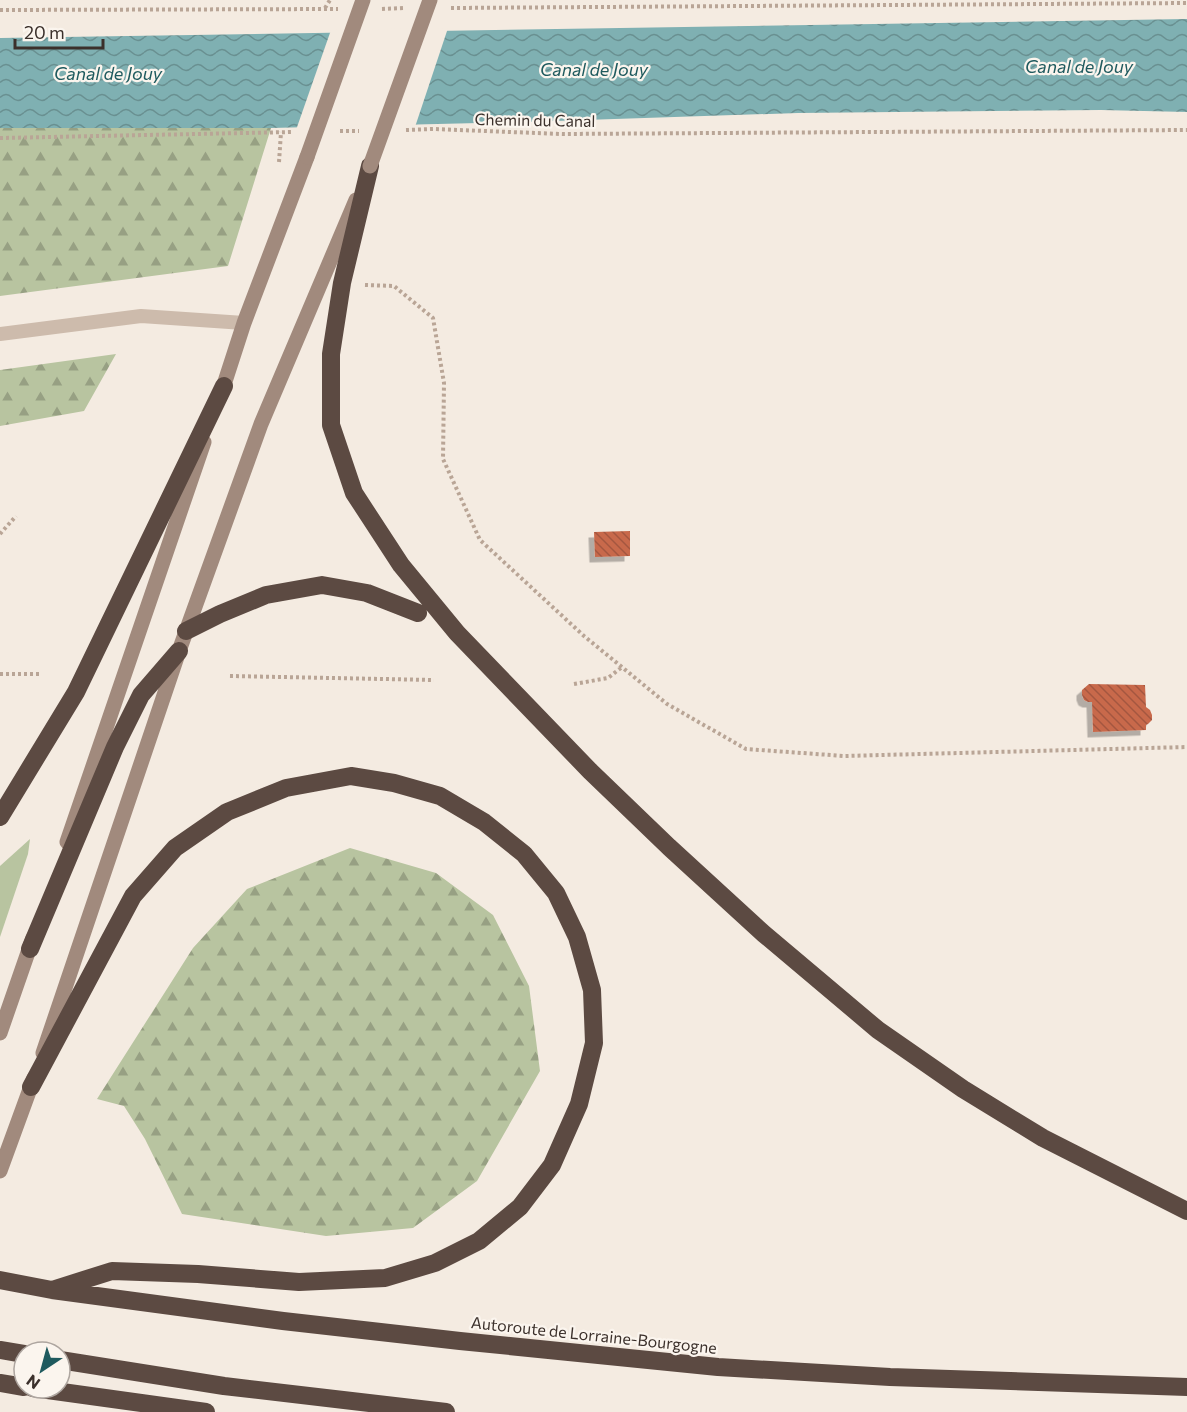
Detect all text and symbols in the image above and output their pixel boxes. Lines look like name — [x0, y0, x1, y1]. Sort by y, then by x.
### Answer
scale bar — [15, 12, 104, 50]
text: 20 m — [24, 21, 65, 43]
water label: Canal de Jouy — [1025, 55, 1134, 77]
water label: Canal de Jouy — [540, 58, 649, 80]
water label: Canal de Jouy — [54, 62, 163, 84]
street label: Chemin du Canal — [474, 109, 596, 130]
street label: Autoroute de Lorraine-Bourgogne — [470, 1312, 718, 1357]
north arrow — [12, 1340, 72, 1400]
text: N — [22, 1371, 43, 1394]

